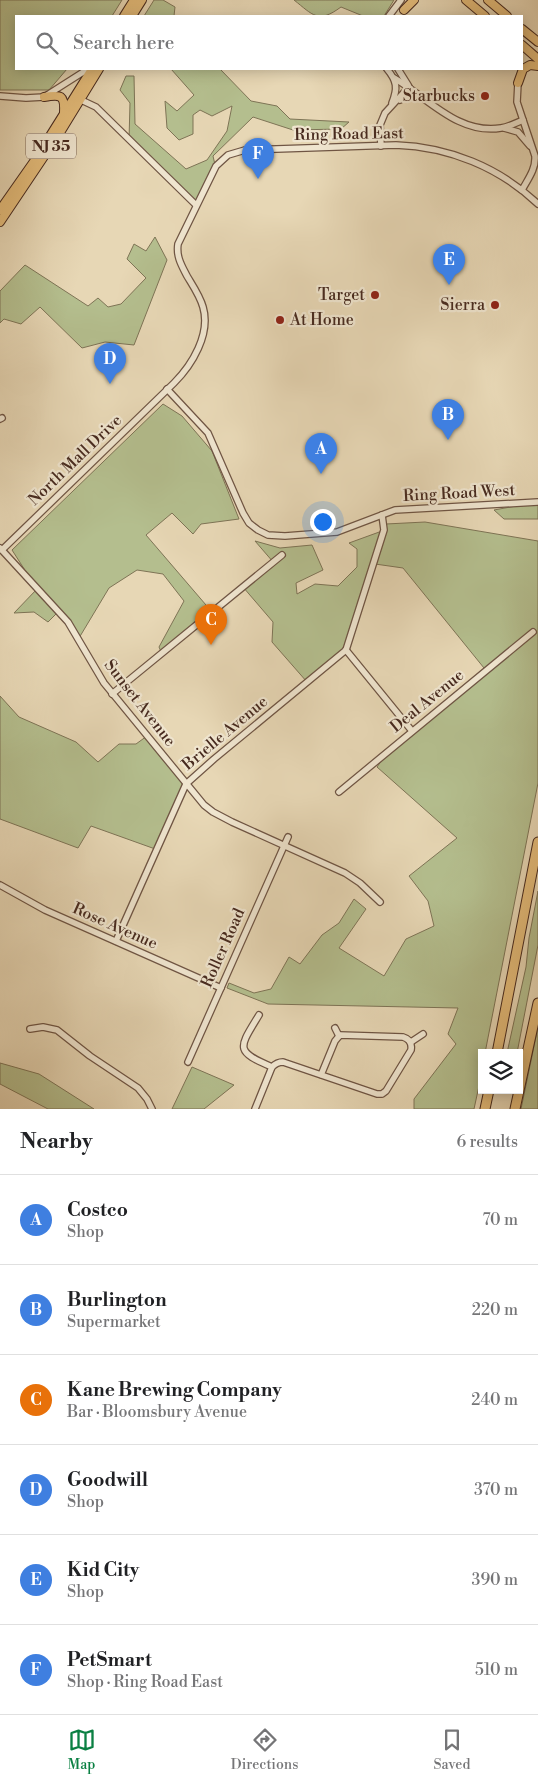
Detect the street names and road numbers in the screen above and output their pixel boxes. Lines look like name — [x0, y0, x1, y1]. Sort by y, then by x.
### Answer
street label: Ring Road East — [294, 123, 404, 145]
road number: NJ 35 — [26, 134, 76, 158]
street label: North Mall Drive — [24, 410, 126, 510]
street label: Ring Road West — [402, 480, 516, 506]
street label: Sunset Avenue — [100, 656, 180, 750]
street label: Deal Avenue — [386, 665, 468, 737]
street label: Brielle Avenue — [177, 691, 272, 775]
street label: Rose Avenue — [69, 898, 161, 954]
street label: Roller Road — [197, 905, 249, 991]

